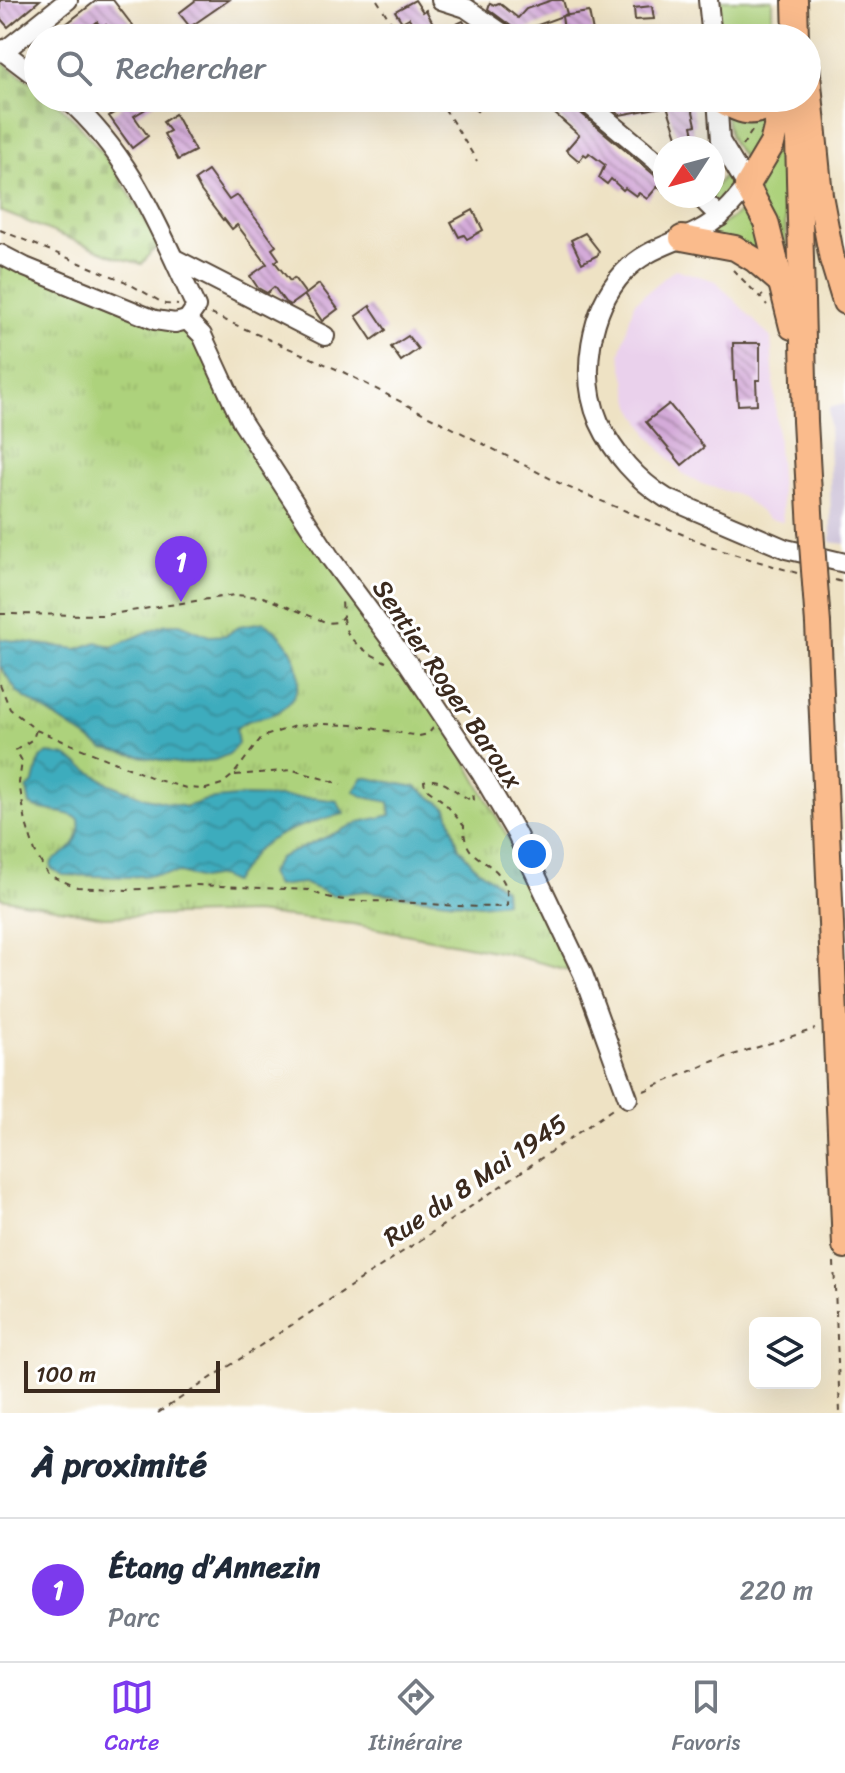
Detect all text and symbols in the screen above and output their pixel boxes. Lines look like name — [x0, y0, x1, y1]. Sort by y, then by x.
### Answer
search box — [24, 24, 821, 112]
text: Rechercher — [116, 41, 266, 95]
icon: search — [52, 46, 96, 90]
north arrow — [653, 136, 725, 208]
pin: 1 — [155, 536, 207, 602]
street label: Sentier Roger Baroux — [360, 569, 536, 799]
your location — [512, 834, 552, 874]
street label: Rue du 8 Mai 1945 — [373, 1101, 577, 1259]
map controls — [749, 1317, 821, 1389]
button: layers — [749, 1317, 821, 1389]
text: 100 m — [36, 1355, 96, 1394]
scale bar — [24, 1357, 220, 1393]
text: À proximité — [32, 1435, 207, 1495]
text: Étang d’Annezin — [108, 1540, 320, 1594]
text: 1 — [52, 1567, 64, 1613]
text: 220 m — [740, 1567, 813, 1613]
text: Parc — [108, 1594, 160, 1640]
tab: Carte — [105, 1675, 159, 1762]
tab: Itinéraire — [369, 1675, 463, 1762]
tab: Favoris — [672, 1675, 740, 1762]

